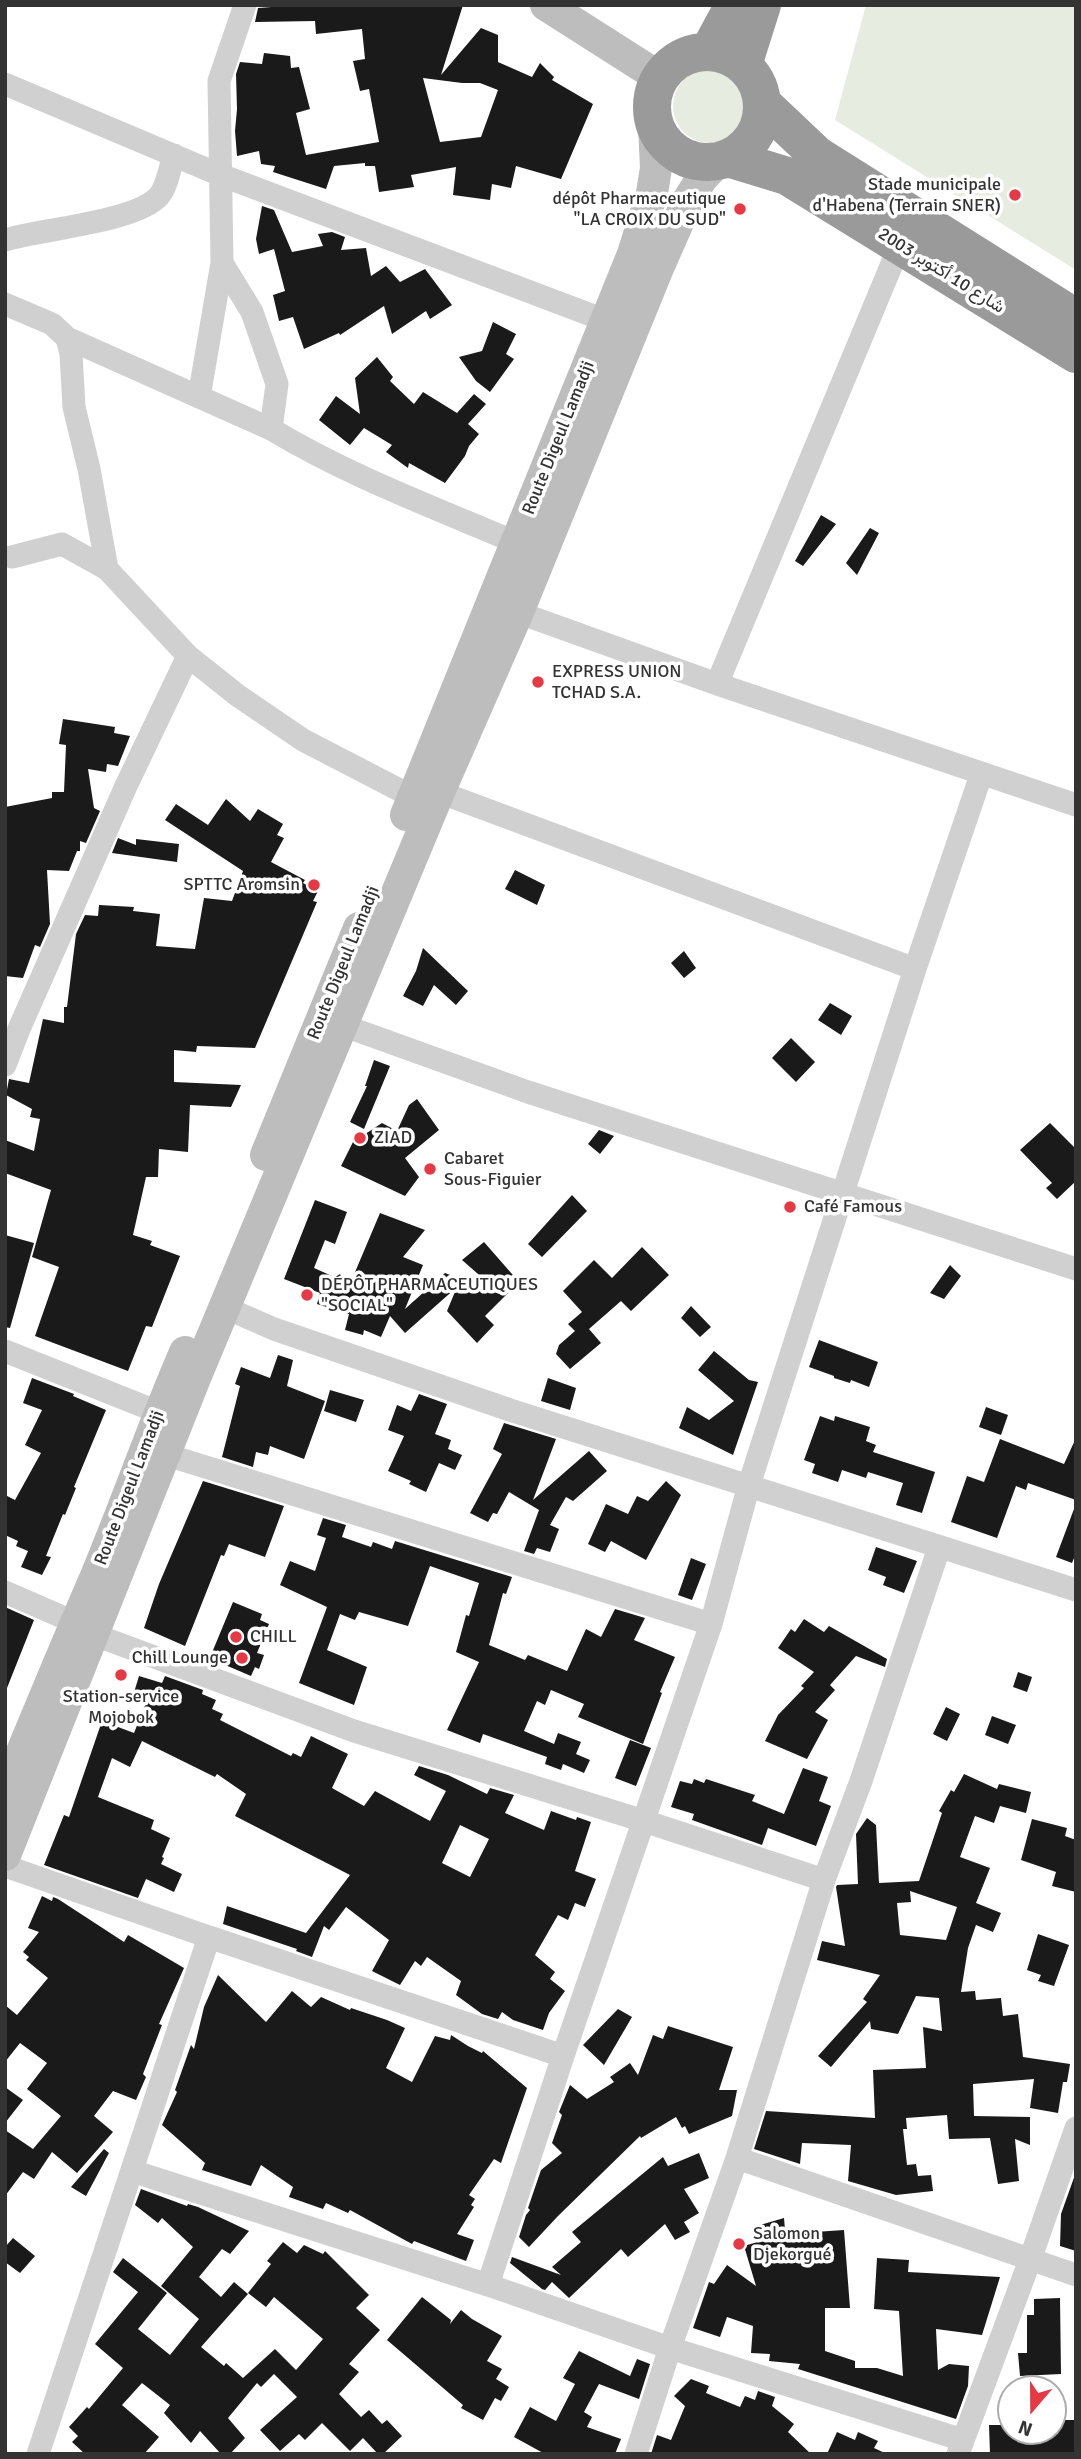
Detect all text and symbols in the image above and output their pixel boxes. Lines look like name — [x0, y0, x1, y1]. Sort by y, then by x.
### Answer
place label: Stade municipale d'Habena (Terrain SNER) — [813, 174, 1001, 216]
marker: Stade municipale d'Habena (Terrain SNER) — [1007, 187, 1023, 203]
place label: dépôt Pharmaceutique "LA CROIX DU SUD" — [552, 188, 726, 230]
marker: dépôt Pharmaceutique "LA CROIX DU SUD" — [732, 201, 748, 217]
street label: شارع 10 أكتوبر 2003 — [874, 223, 1008, 319]
street label: Route Digeul Lamadji — [518, 358, 600, 518]
place label: EXPRESS UNION TCHAD S.A. — [552, 661, 682, 704]
marker: EXPRESS UNION TCHAD S.A. — [530, 674, 546, 690]
place label: SPTTC Aromsin — [184, 874, 300, 896]
marker: SPTTC Aromsin — [306, 877, 322, 893]
street label: Route Digeul Lamadji — [303, 883, 385, 1043]
place label: ZIAD — [374, 1127, 412, 1149]
marker: ZIAD — [352, 1130, 368, 1146]
place label: Cabaret Sous-Figuier — [444, 1148, 541, 1190]
marker: Cabaret Sous-Figuier — [422, 1161, 438, 1177]
place label: Café Famous — [804, 1196, 902, 1218]
marker: Café Famous — [782, 1199, 798, 1215]
place label: DÉPÔT PHARMACEUTIQUES "SOCIAL" — [321, 1274, 538, 1316]
marker: DÉPÔT PHARMACEUTIQUES "SOCIAL" — [299, 1287, 315, 1303]
street label: Route Digeul Lamadji — [91, 1408, 169, 1568]
place label: CHILL — [250, 1626, 297, 1648]
marker: CHILL — [228, 1629, 244, 1645]
place label: Chill Lounge — [132, 1647, 228, 1669]
marker: Chill Lounge — [234, 1650, 250, 1666]
marker: Station-service Mojobok — [113, 1667, 129, 1683]
place label: Station-service Mojobok — [63, 1686, 179, 1728]
place label: Salomon Djekorgué — [753, 2223, 831, 2266]
marker: Salomon Djekorgué — [731, 2236, 747, 2252]
north arrow — [997, 2375, 1067, 2445]
text: N — [1015, 2414, 1036, 2441]

